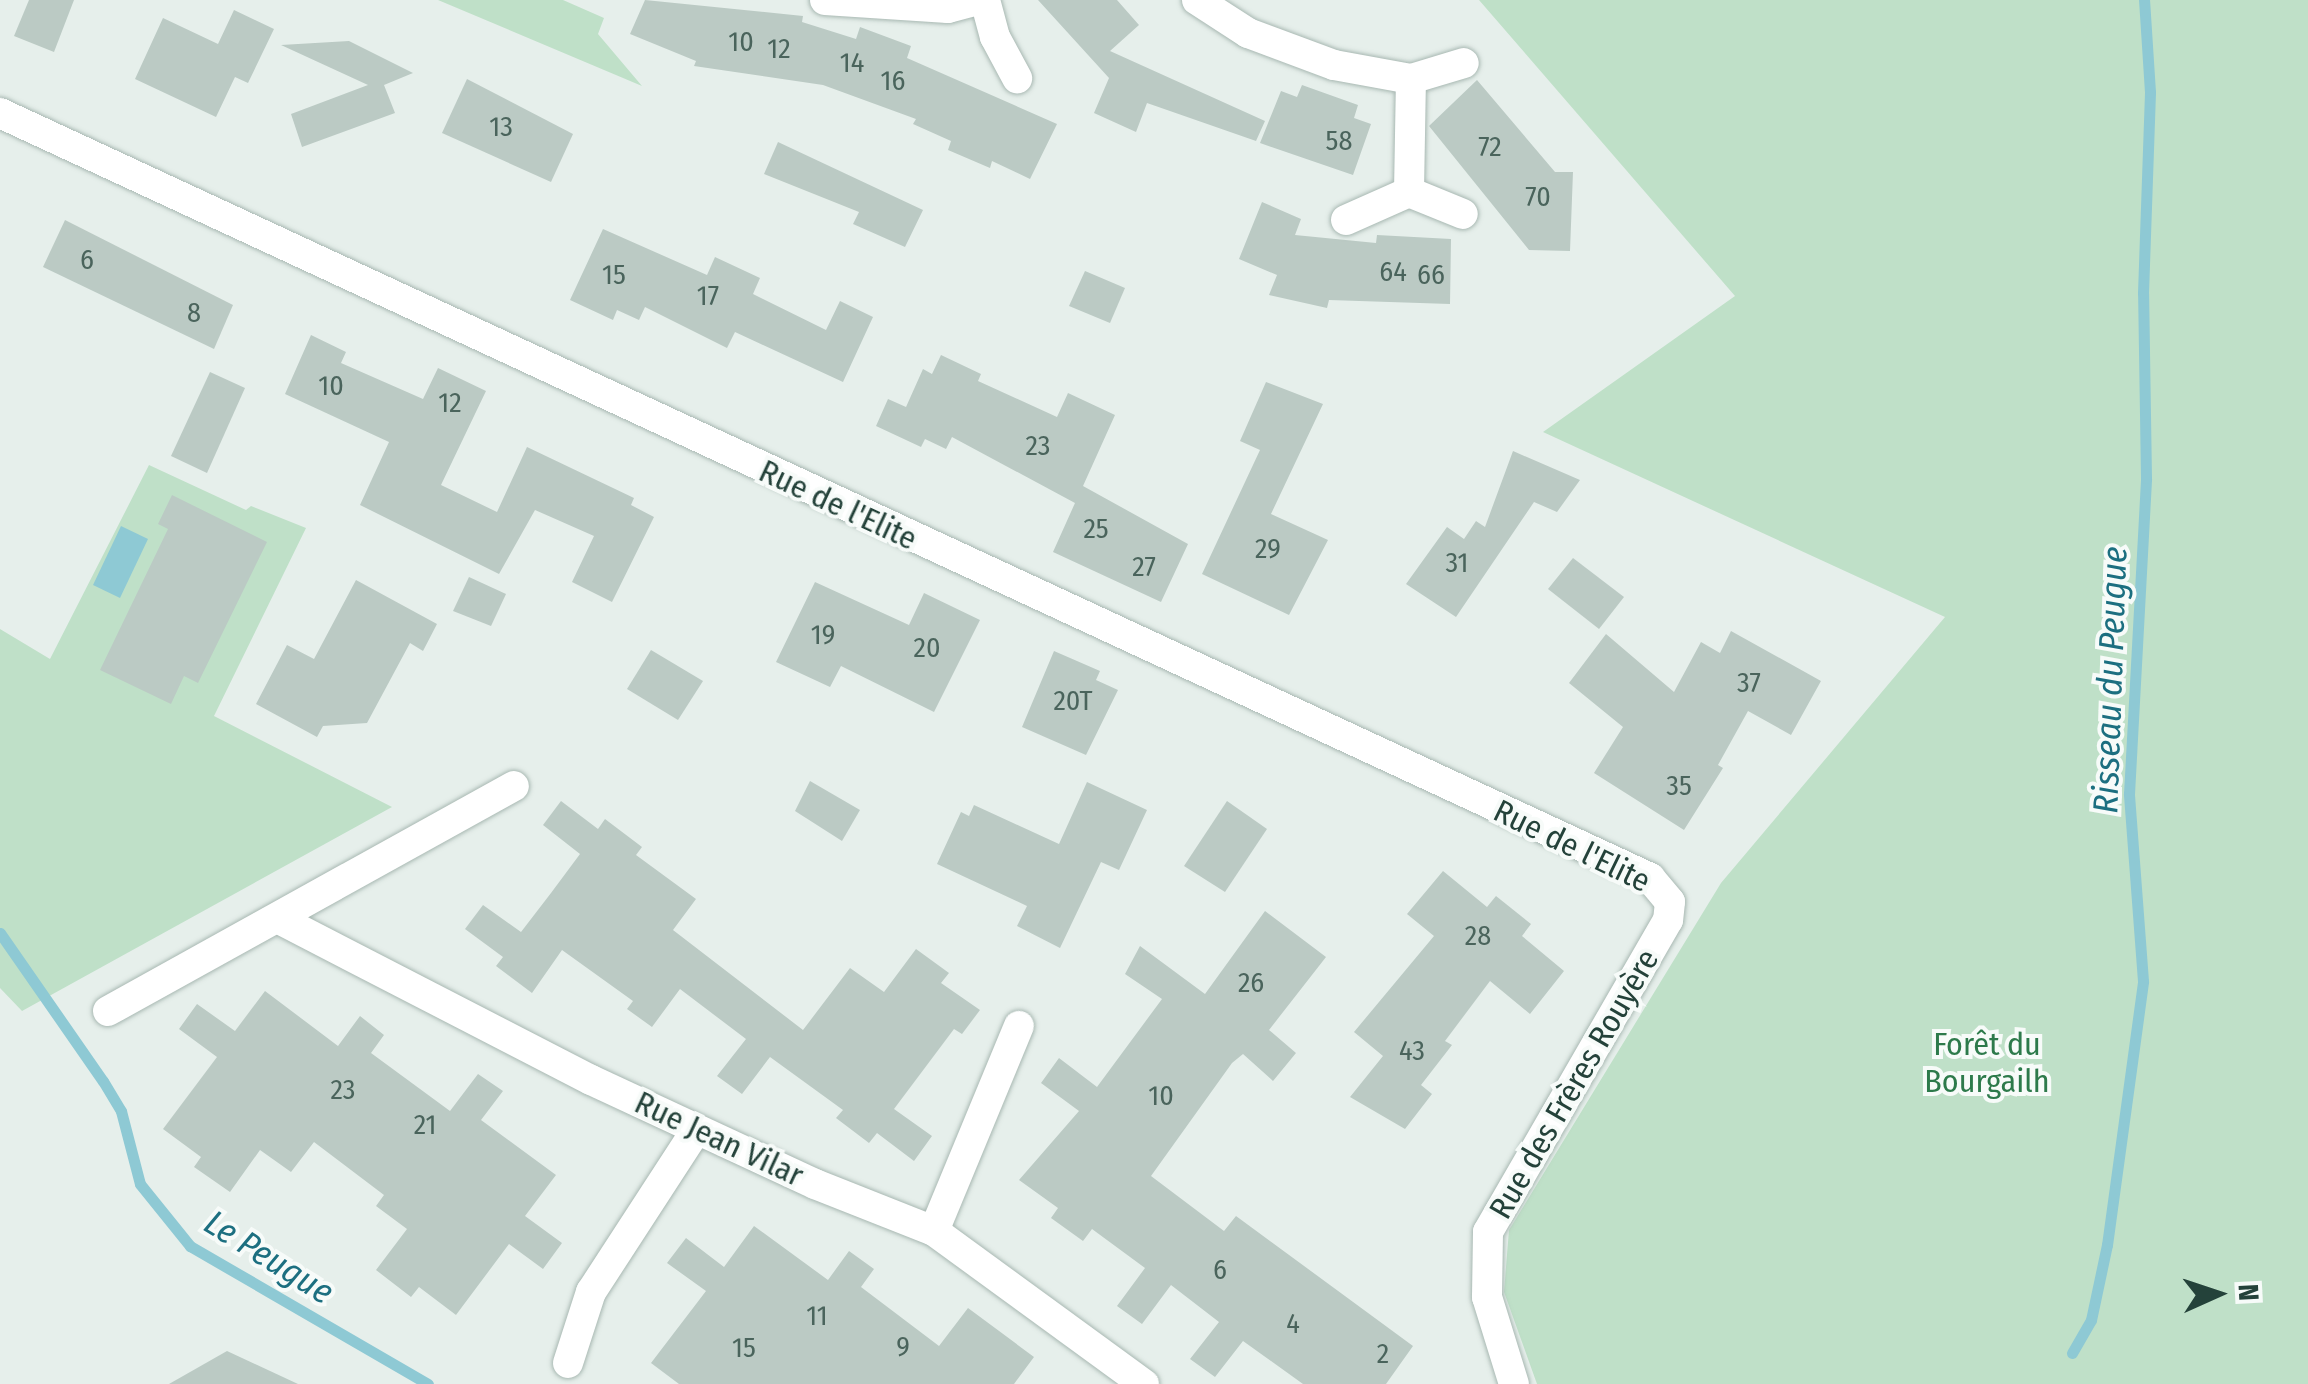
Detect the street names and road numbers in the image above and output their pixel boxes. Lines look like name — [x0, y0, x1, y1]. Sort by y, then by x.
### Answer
street label: Rue de l'Elite — [753, 452, 923, 558]
street label: Rue de l'Elite — [1487, 792, 1657, 900]
street label: Rue des Frères Rouyère — [1481, 943, 1667, 1225]
street label: Rue Jean Vilar — [629, 1083, 809, 1195]

